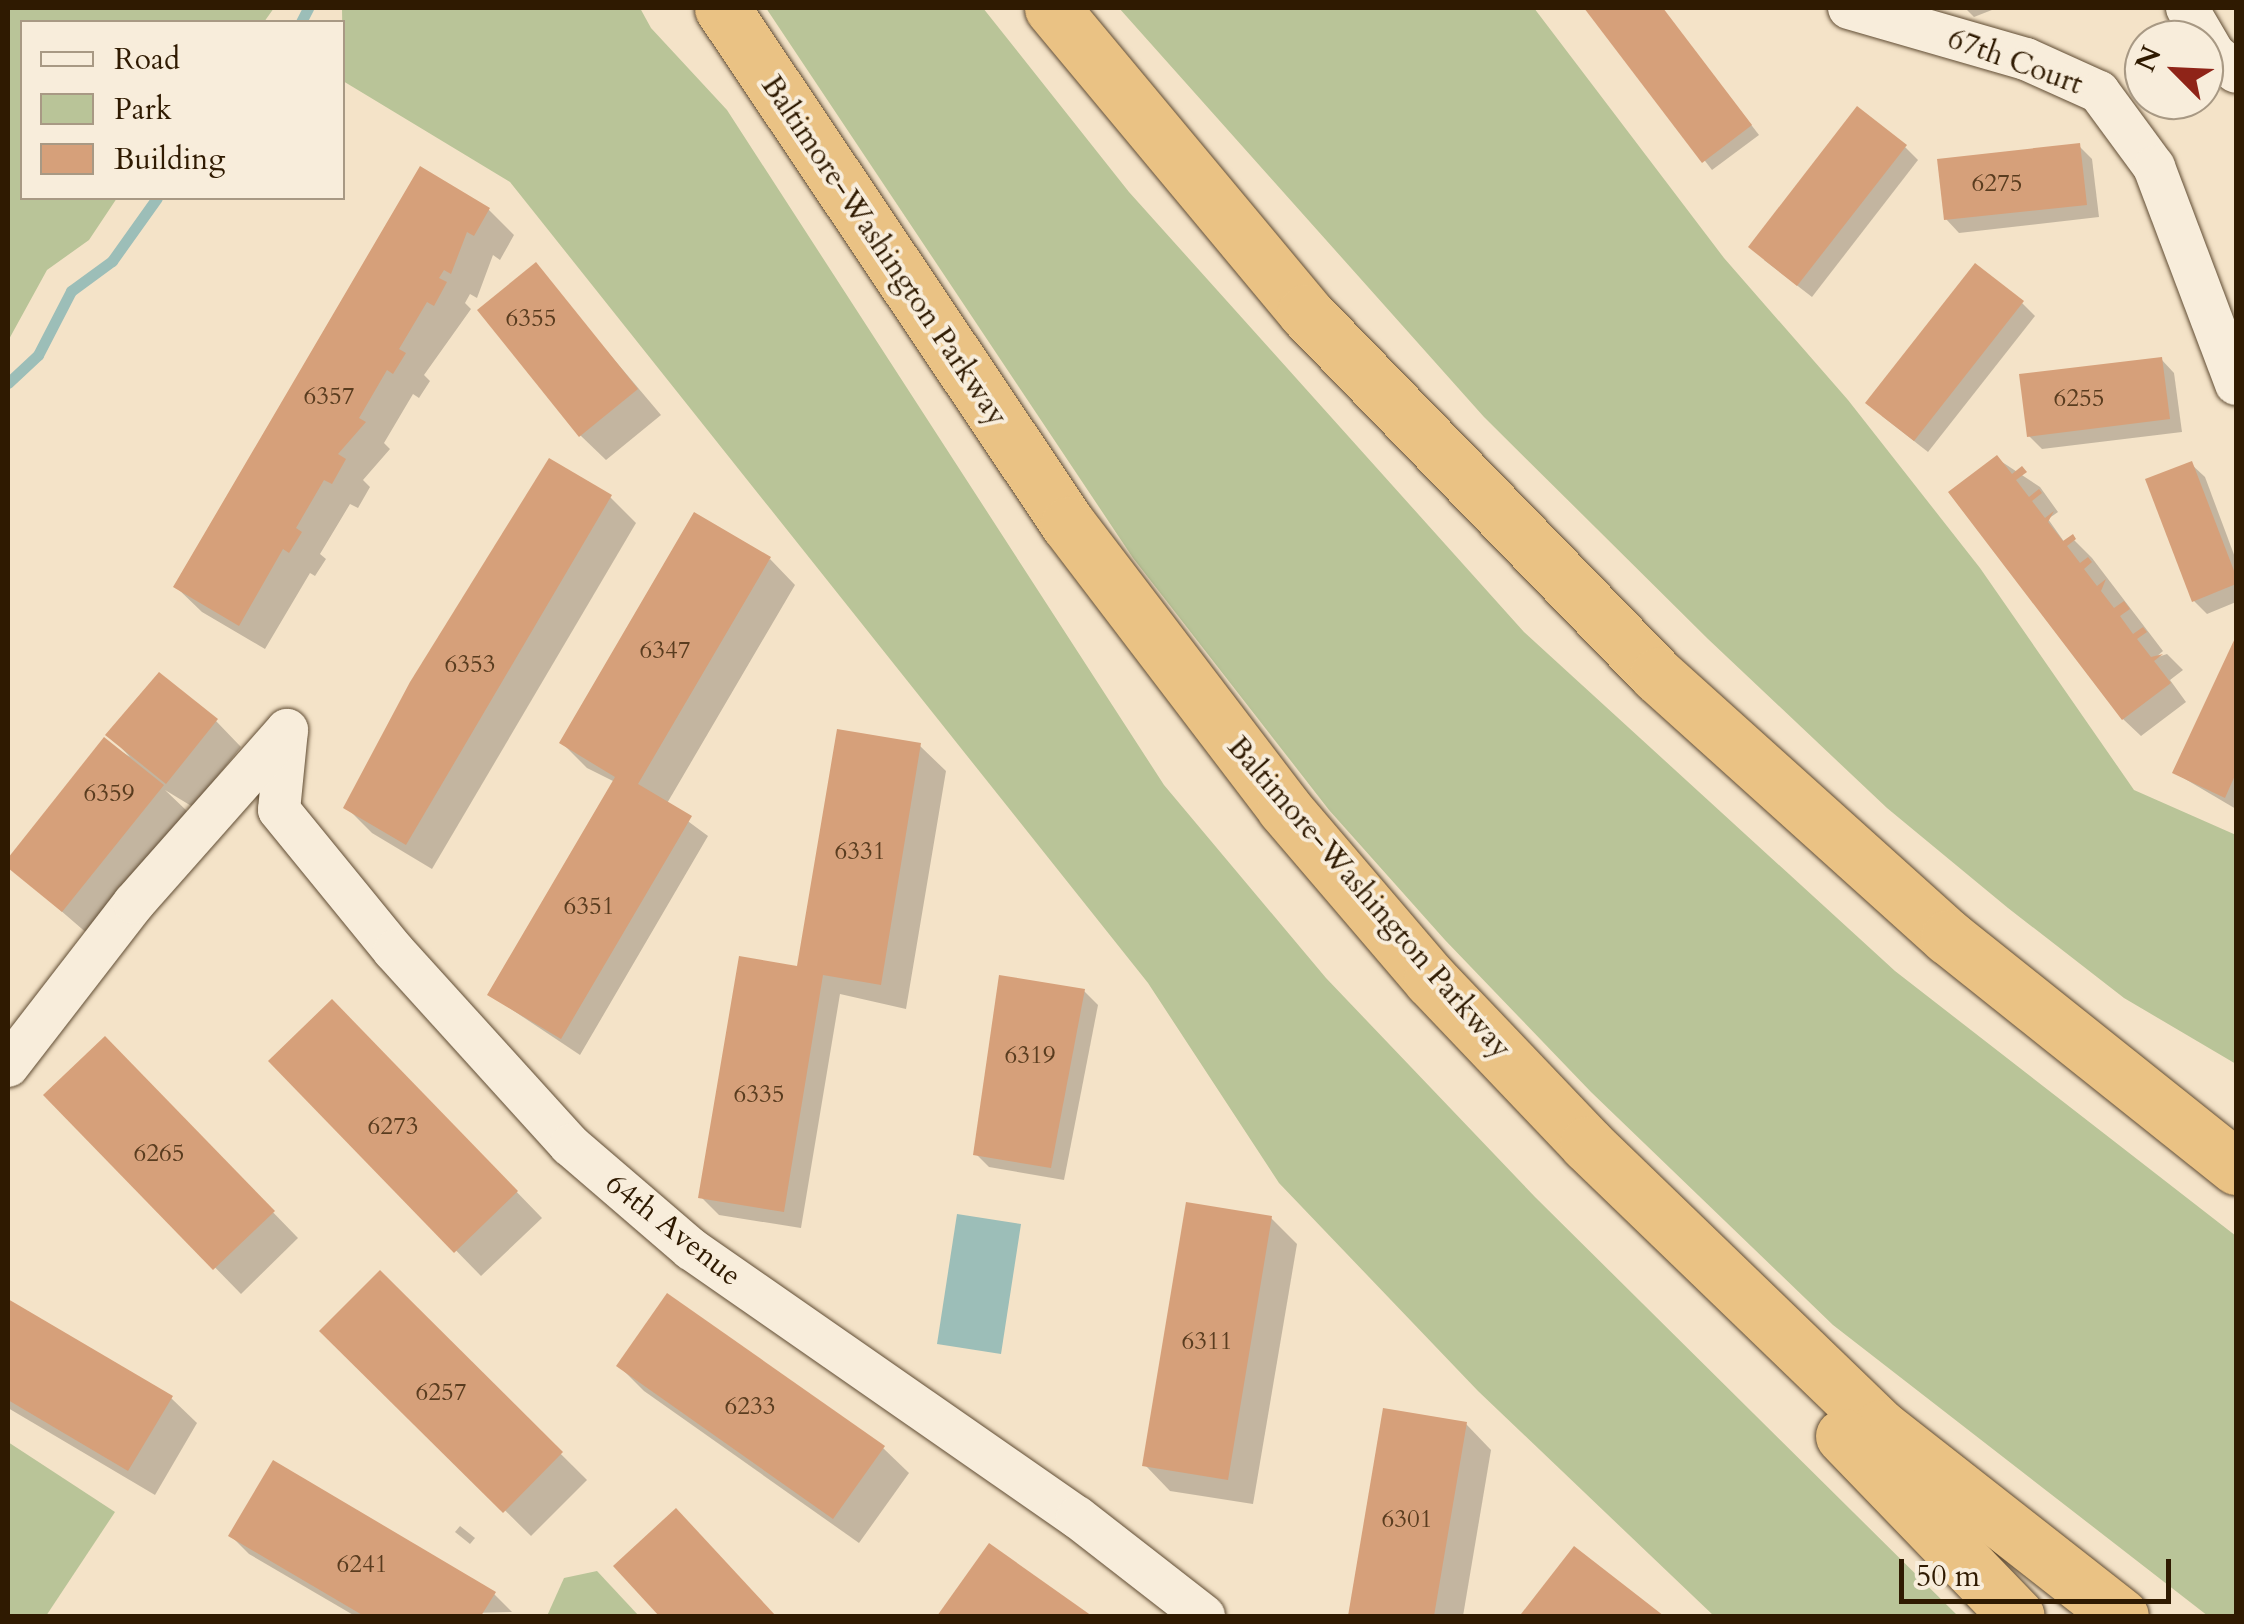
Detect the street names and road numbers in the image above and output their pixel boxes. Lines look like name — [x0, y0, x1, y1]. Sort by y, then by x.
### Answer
street label: 67th Court — [1943, 21, 2087, 103]
street label: Baltimore-Washington Parkway — [753, 69, 1015, 433]
street label: Baltimore-Washington Parkway — [1219, 730, 1519, 1066]
street label: 64th Avenue — [598, 1166, 748, 1294]

